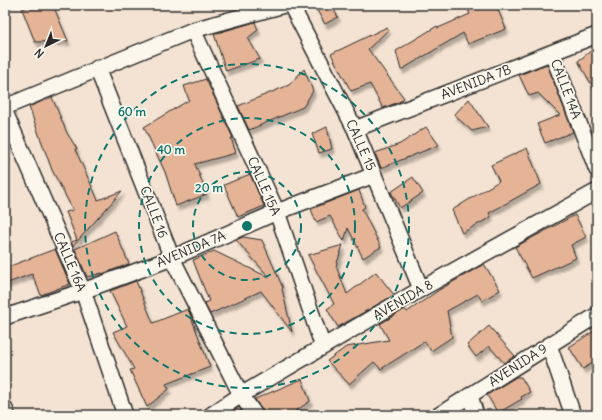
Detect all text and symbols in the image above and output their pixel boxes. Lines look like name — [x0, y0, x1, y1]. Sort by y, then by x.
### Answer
north arrow — [26, 26, 66, 66]
text: N — [32, 46, 47, 61]
street label: CALLE 14A — [547, 57, 585, 121]
street label: AVENIDA 7B — [438, 61, 514, 103]
text: 60 m — [118, 104, 147, 119]
street label: CALLE 15 — [342, 117, 380, 173]
text: 40 m — [157, 142, 186, 157]
street label: CALLE 15A — [243, 154, 285, 218]
text: 20 m — [195, 180, 223, 195]
street label: CALLE 16 — [136, 184, 172, 240]
centre of rings — [240, 219, 254, 233]
street label: AVENIDA 7A — [154, 227, 228, 271]
street label: CALLE 16A — [50, 230, 90, 294]
street label: AVENIDA 8 — [370, 276, 436, 324]
street label: AVENIDA 9 — [485, 340, 551, 390]

